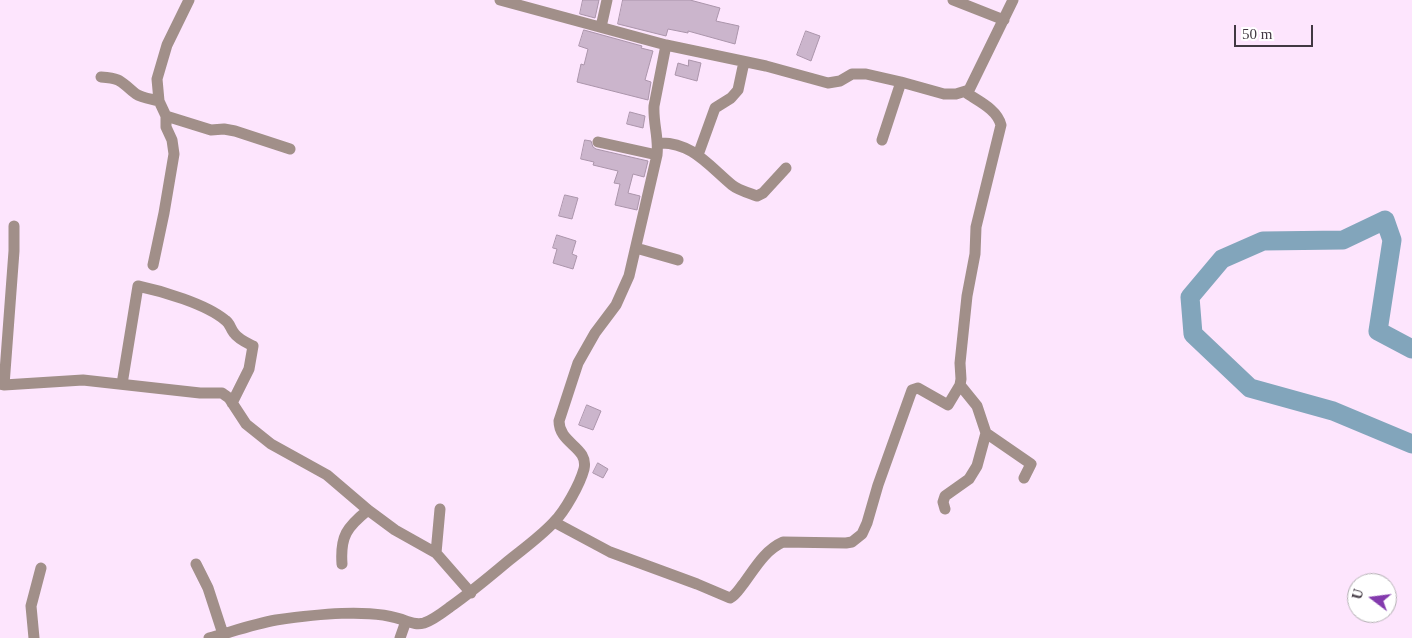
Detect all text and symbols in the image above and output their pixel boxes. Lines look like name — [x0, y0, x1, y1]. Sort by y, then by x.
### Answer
scale bar — [1237, 15, 1316, 47]
text: 50 m — [1242, 26, 1272, 42]
north arrow — [1347, 573, 1397, 623]
text: U — [1349, 587, 1367, 601]

